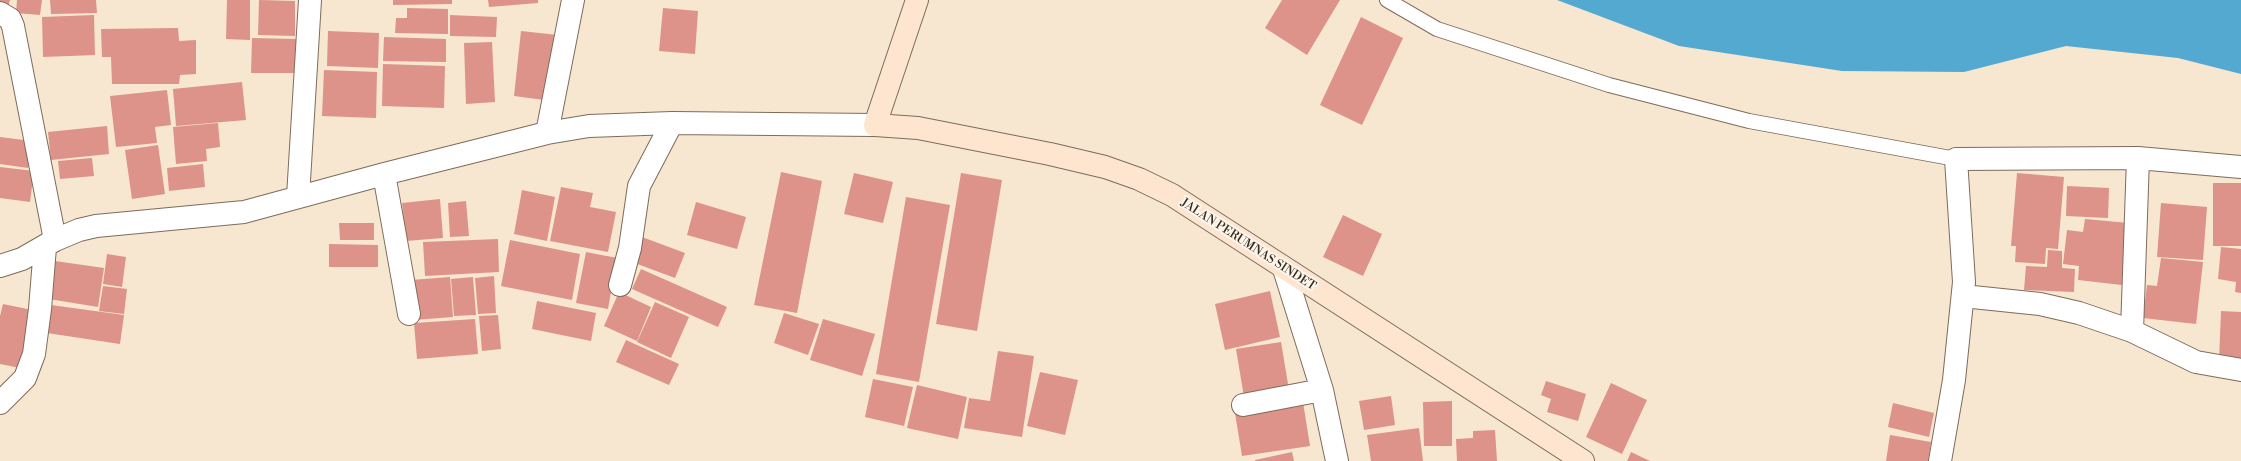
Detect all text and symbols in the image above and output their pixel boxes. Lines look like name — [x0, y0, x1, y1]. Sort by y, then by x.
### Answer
street label: JALAN PERUMNAS SINDET — [1178, 196, 1318, 294]

